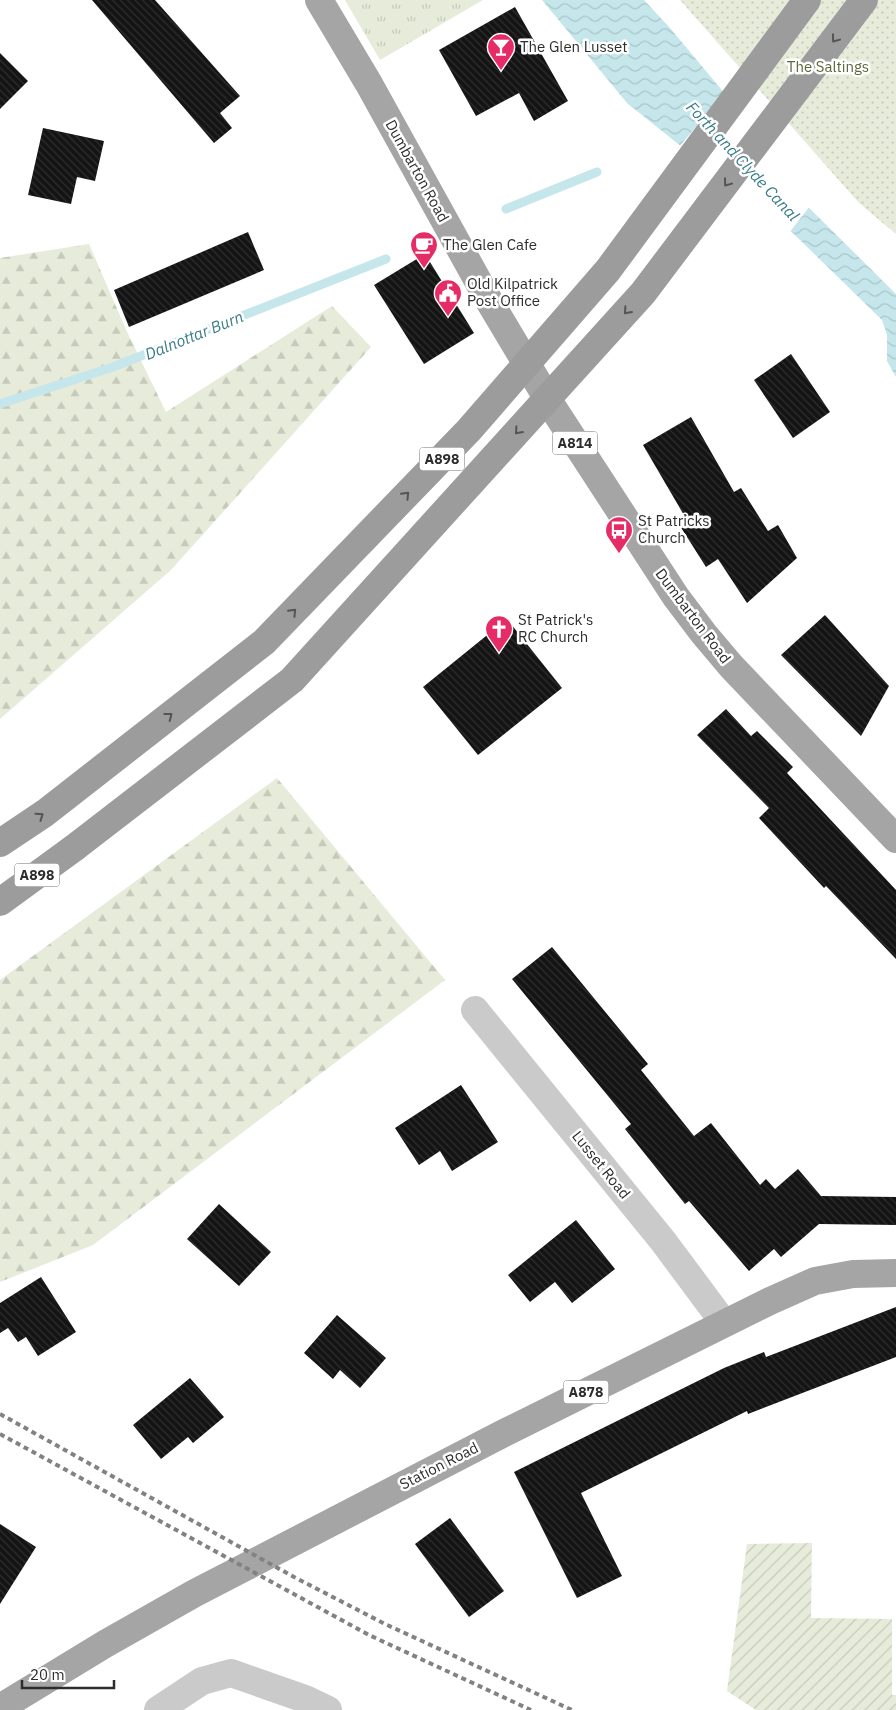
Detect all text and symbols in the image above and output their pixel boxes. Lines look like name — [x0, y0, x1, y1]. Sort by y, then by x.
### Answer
bar icon: The Glen Lusset — [486, 32, 516, 71]
one-way arrow — [832, 33, 841, 43]
place label: The Glen Lusset — [520, 37, 628, 56]
park label: The Saltings — [787, 57, 869, 76]
water label: Forth and Clyde Canal — [682, 97, 804, 226]
street label: Dumbarton Road — [381, 116, 453, 225]
one-way arrow — [724, 177, 732, 186]
cafe icon: The Glen Cafe — [409, 230, 439, 269]
place label: The Glen Cafe — [443, 235, 537, 254]
place label: Old Kilpatrick Post Office — [467, 274, 558, 310]
public building icon: Old Kilpatrick Post Office — [433, 278, 463, 317]
one-way arrow — [624, 305, 633, 314]
water label: Dalnottar Burn — [142, 306, 246, 364]
one-way arrow — [514, 425, 523, 434]
road number: A814 — [552, 432, 598, 454]
road number: A898 — [420, 448, 464, 470]
one-way arrow — [400, 492, 409, 501]
place label: St Patricks Church — [638, 511, 710, 547]
bus stop icon: St Patricks Church — [604, 515, 634, 554]
street label: Dumbarton Road — [651, 564, 735, 667]
one-way arrow — [287, 609, 296, 618]
place label: St Patrick's RC Church — [518, 610, 593, 646]
church icon: St Patrick's RC Church — [484, 614, 514, 653]
one-way arrow — [163, 714, 172, 722]
one-way arrow — [35, 813, 44, 822]
road number: A898 — [15, 864, 60, 886]
street label: Lusset Road — [568, 1127, 635, 1203]
road number: A878 — [564, 1380, 608, 1404]
street label: Station Road — [396, 1438, 481, 1494]
scale bar — [22, 1658, 115, 1690]
text: 20 m — [30, 1665, 65, 1684]

